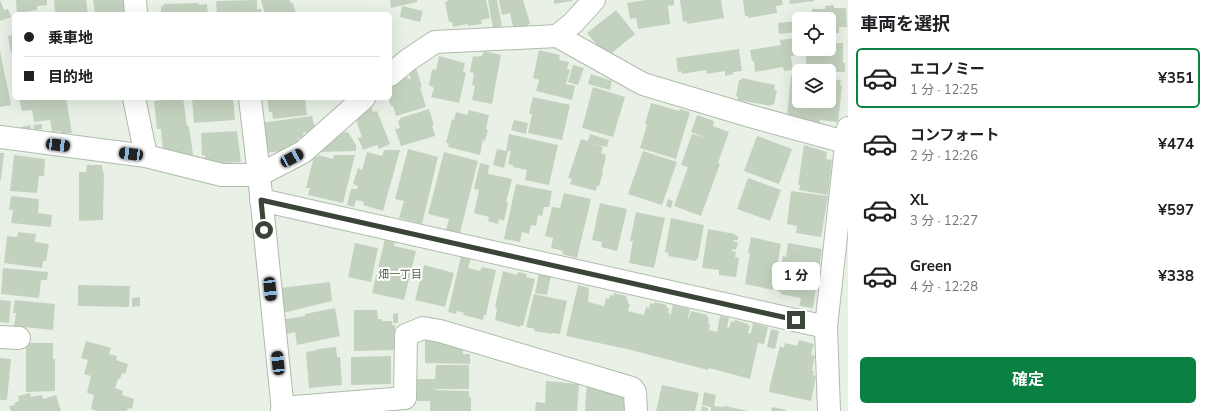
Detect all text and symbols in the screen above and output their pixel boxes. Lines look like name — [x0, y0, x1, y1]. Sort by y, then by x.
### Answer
map controls — [792, 12, 836, 108]
button: locate — [792, 12, 836, 56]
text: 車両を選択 — [860, 12, 950, 36]
text: 乗車地 — [48, 28, 93, 48]
text: エコノミー — [910, 59, 985, 79]
icon: car — [862, 60, 898, 96]
button: layers — [792, 64, 836, 108]
text: 目的地 — [48, 67, 93, 87]
text: ¥351 — [1158, 68, 1194, 88]
text: 1 分 · 12:25 — [910, 81, 978, 99]
text: コンフォート — [910, 125, 1000, 145]
icon: car — [862, 126, 898, 162]
text: ¥474 — [1158, 134, 1194, 154]
car — [45, 138, 71, 152]
car — [118, 147, 144, 161]
car — [279, 147, 305, 169]
text: 2 分 · 12:26 — [910, 147, 978, 165]
text: XL — [910, 190, 929, 210]
icon: car — [862, 192, 898, 228]
text: ¥597 — [1158, 200, 1194, 220]
text: 3 分 · 12:27 — [910, 212, 978, 230]
route start — [255, 221, 273, 239]
text: Green — [910, 256, 952, 276]
icon: car — [862, 258, 898, 294]
callout: 1 分 — [772, 262, 820, 290]
text: ¥338 — [1158, 266, 1194, 286]
district label: 畑一丁目 — [378, 267, 422, 282]
text: 1 分 — [784, 267, 808, 285]
car — [263, 276, 277, 302]
text: 4 分 · 12:28 — [910, 278, 978, 296]
route end — [787, 311, 805, 329]
car — [271, 350, 285, 376]
button: 確定 — [860, 357, 1196, 403]

